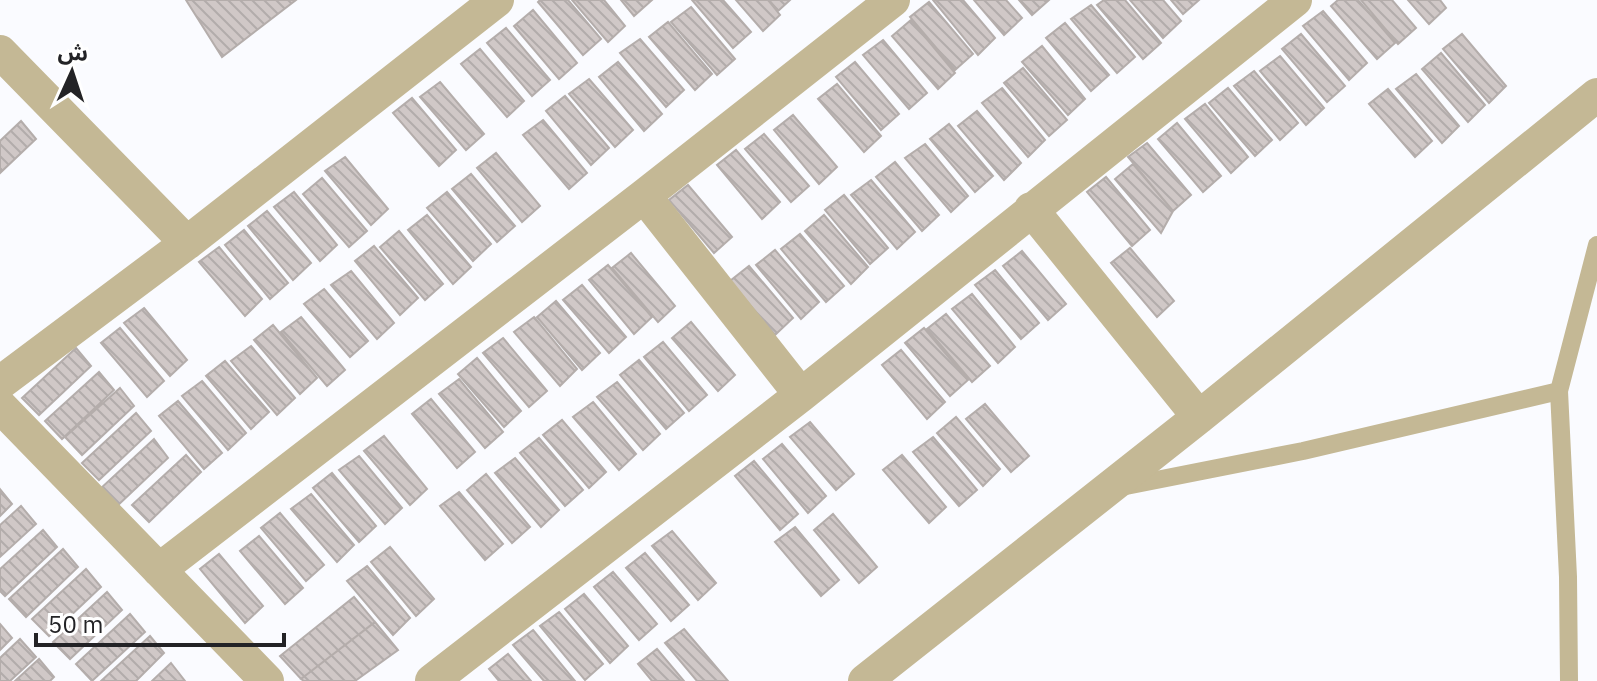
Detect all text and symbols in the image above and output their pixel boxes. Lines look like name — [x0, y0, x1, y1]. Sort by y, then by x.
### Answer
north arrow — [32, 32, 112, 112]
text: ش — [57, 36, 89, 67]
scale bar — [36, 597, 284, 647]
text: 50 m — [48, 608, 103, 640]

